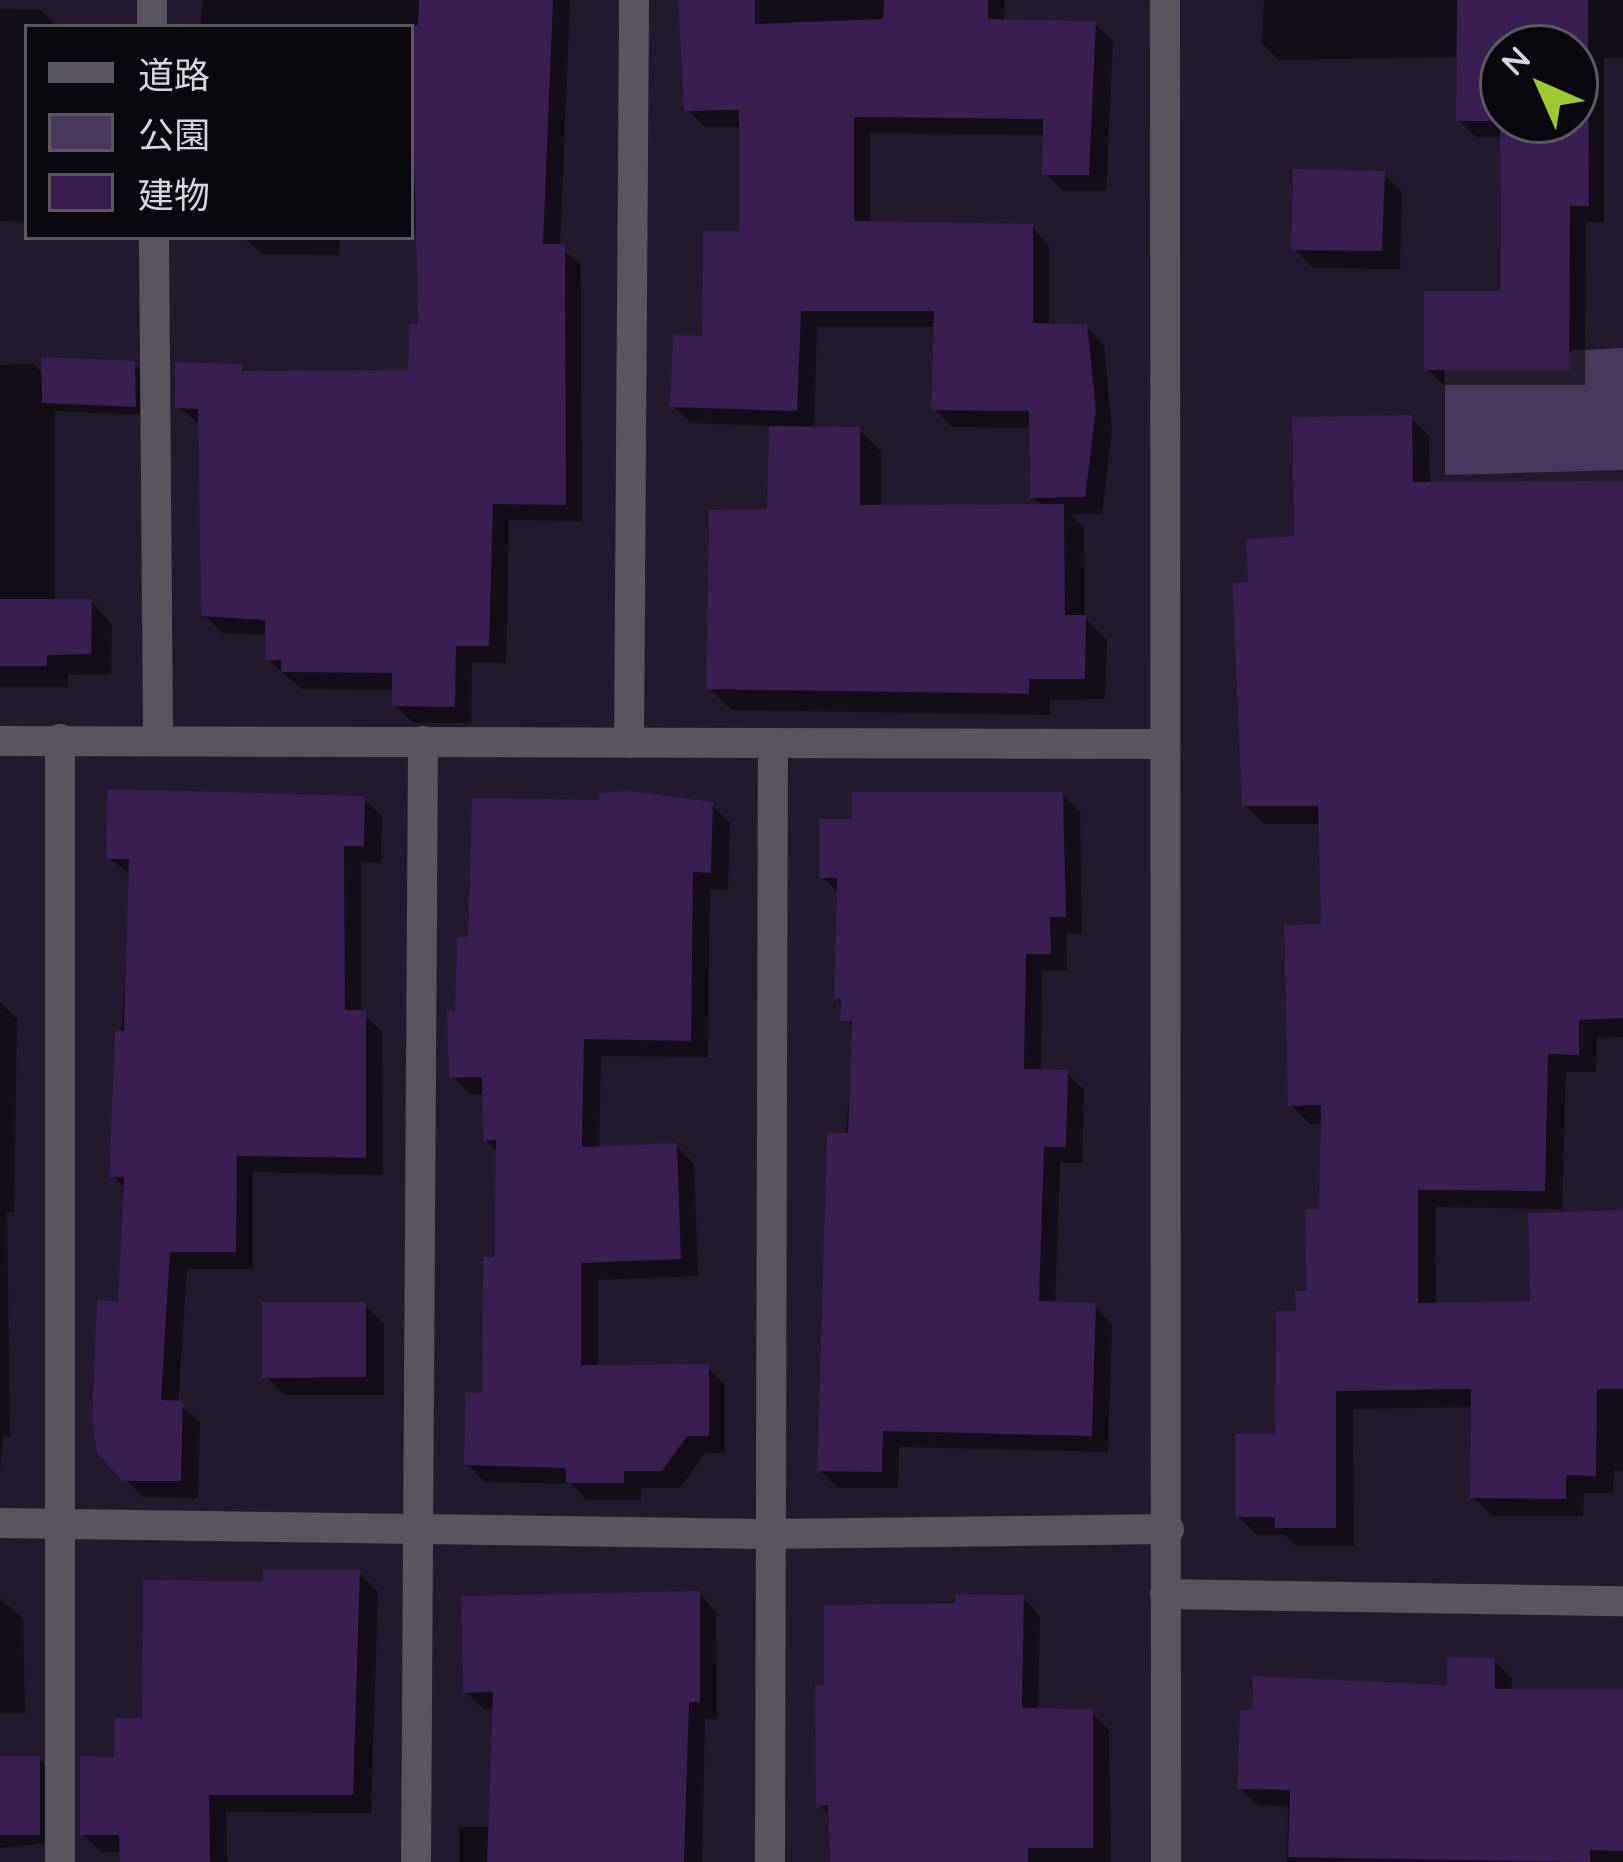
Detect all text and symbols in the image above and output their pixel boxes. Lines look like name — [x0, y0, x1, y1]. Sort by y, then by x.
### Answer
legend — [24, 24, 414, 240]
north arrow — [1479, 24, 1599, 144]
text: N — [1492, 37, 1538, 83]
text: 道路 — [138, 52, 210, 97]
text: 公園 — [138, 112, 210, 157]
text: 建物 — [138, 172, 210, 217]

